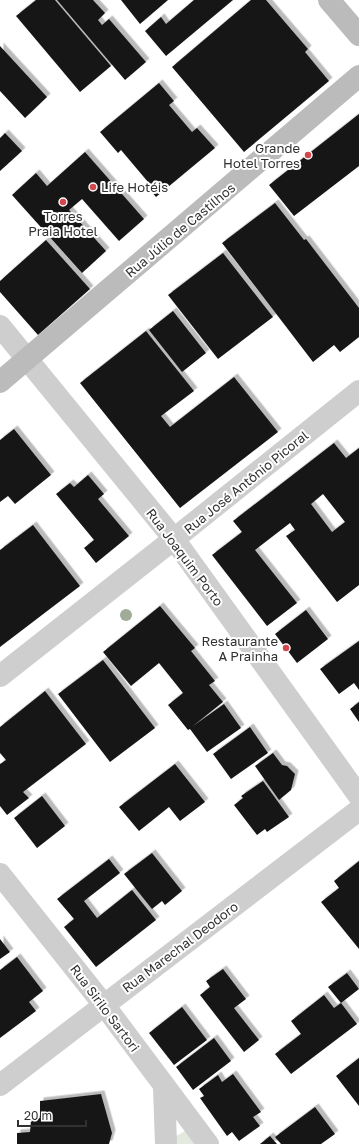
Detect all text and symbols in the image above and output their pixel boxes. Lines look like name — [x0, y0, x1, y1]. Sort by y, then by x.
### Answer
place label: Grande Hotel Torres — [223, 140, 300, 171]
marker: Grande Hotel Torres — [303, 150, 313, 160]
place label: Life Hotéis — [101, 179, 168, 195]
street label: Rua Júlio de Castilhos — [122, 179, 238, 281]
marker: Life Hotéis — [88, 182, 98, 192]
marker: Torres Praia Hotel — [58, 197, 68, 207]
place label: Torres Praia Hotel — [28, 208, 98, 239]
street label: Rua José Antônio Picoral — [181, 427, 311, 537]
street label: Rua Joaquim Porto — [143, 505, 227, 609]
place label: Restaurante A Prainha — [202, 633, 278, 664]
marker: Restaurante A Prainha — [281, 643, 291, 653]
street label: Rua Marechal Deodoro — [119, 898, 241, 996]
street label: Rua Sirilo Sartori — [67, 961, 143, 1055]
scale bar — [18, 1102, 86, 1128]
text: 20 m — [24, 1108, 52, 1123]

